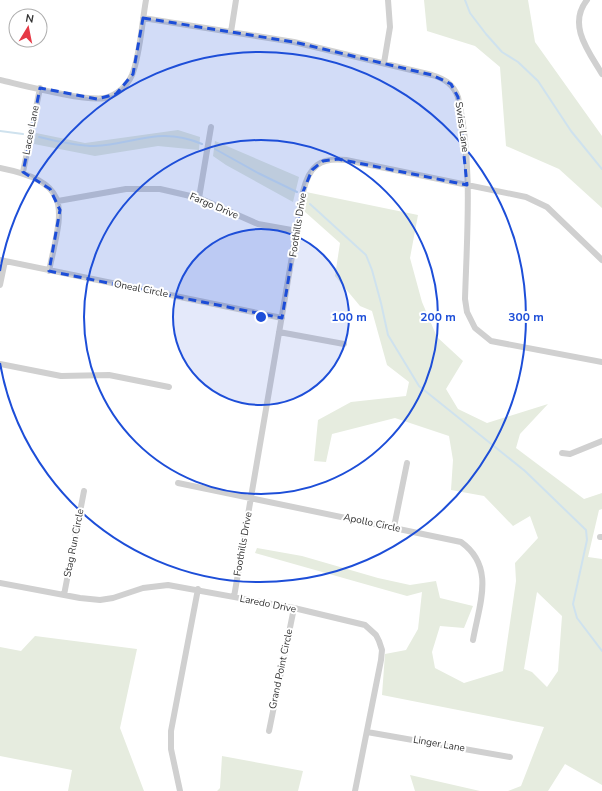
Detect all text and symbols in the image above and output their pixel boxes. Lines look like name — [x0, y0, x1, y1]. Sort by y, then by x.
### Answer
north arrow — [8, 8, 48, 48]
text: N — [24, 11, 35, 27]
street label: Swiss Lane — [452, 101, 472, 153]
street label: Lacee Lane — [19, 104, 43, 156]
street label: Fargo Drive — [187, 189, 241, 223]
street label: Foothills Drive — [286, 192, 310, 258]
street label: Oneal Circle — [113, 277, 169, 301]
text: 100 m — [331, 309, 367, 325]
text: 200 m — [420, 309, 456, 325]
text: 300 m — [508, 309, 544, 325]
centre of rings — [254, 310, 268, 324]
street label: Stag Run Circle — [61, 508, 87, 578]
street label: Apollo Circle — [342, 510, 402, 536]
street label: Foothills Drive — [230, 511, 256, 577]
street label: Laredo Drive — [239, 592, 297, 616]
street label: Grand Point Circle — [266, 628, 296, 710]
street label: Linger Lane — [412, 733, 466, 755]

